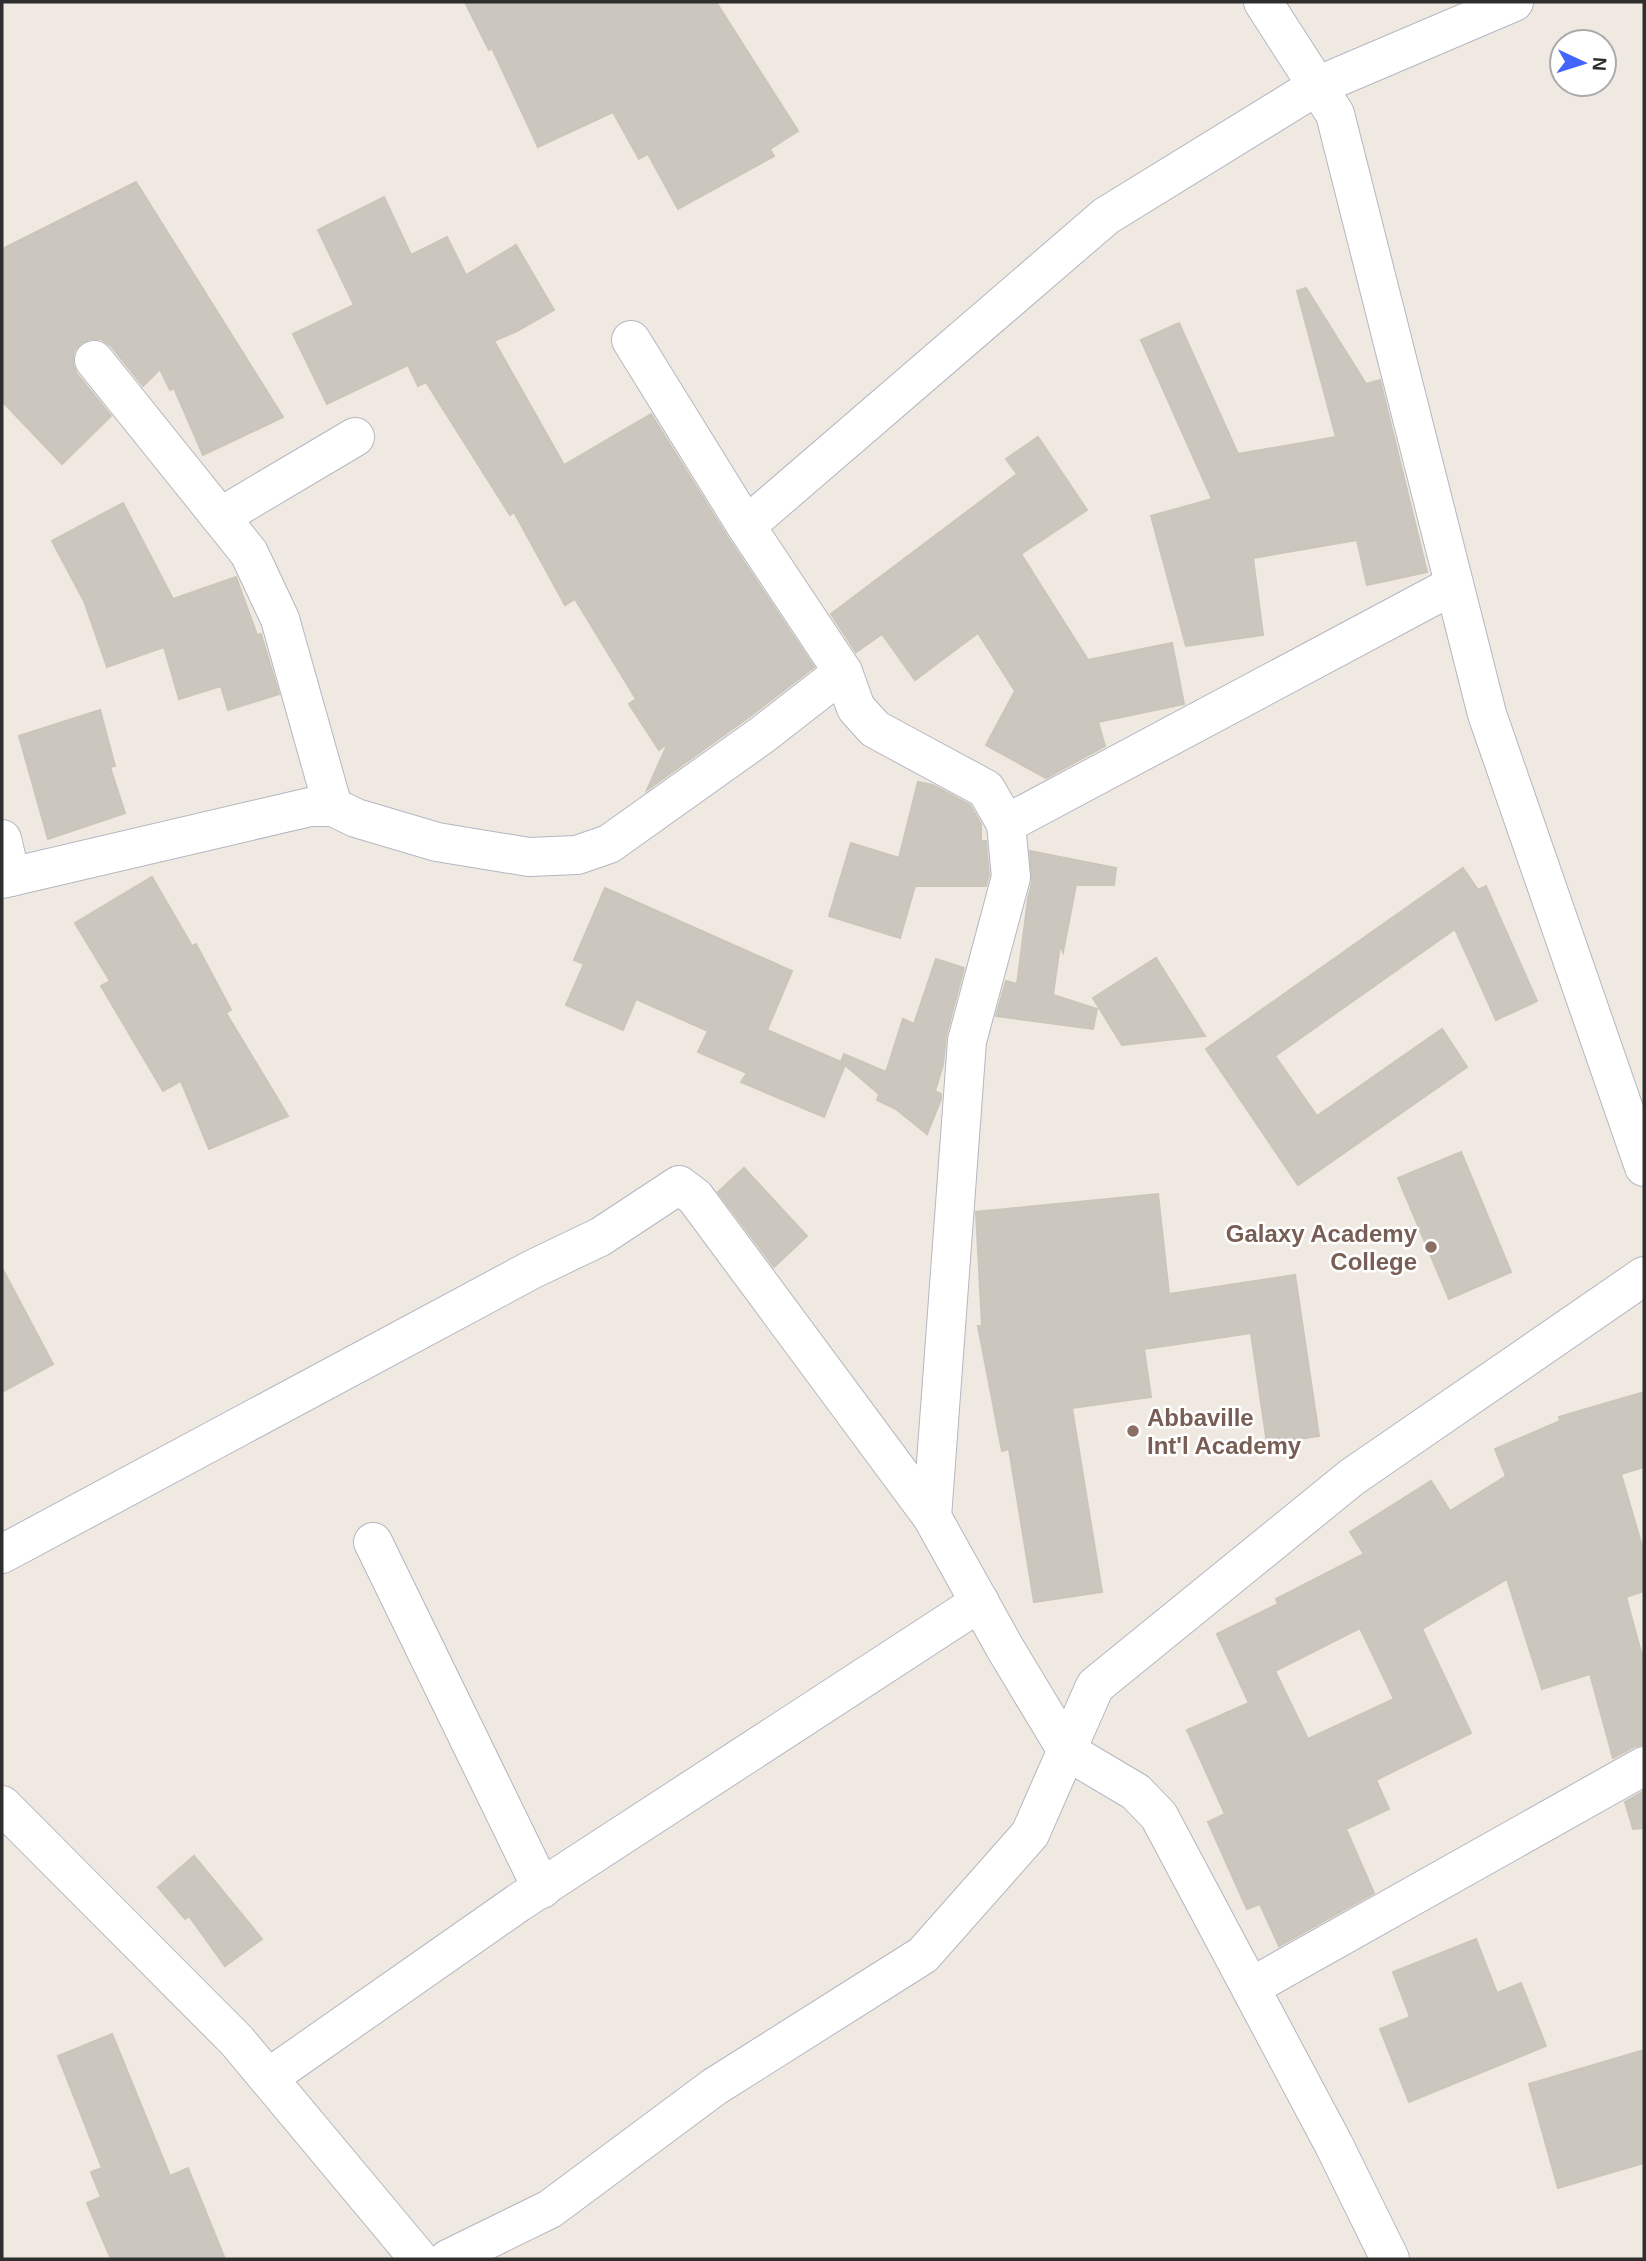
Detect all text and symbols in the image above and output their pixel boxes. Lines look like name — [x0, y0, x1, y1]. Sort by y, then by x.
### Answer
north arrow — [1548, 28, 1618, 98]
text: N — [1589, 57, 1610, 72]
place label: Galaxy Academy College — [1226, 1220, 1418, 1275]
marker: Galaxy Academy College — [1423, 1239, 1439, 1255]
place label: Abbaville Int'l Academy — [1147, 1404, 1302, 1459]
marker: Abbaville Int'l Academy — [1125, 1423, 1141, 1439]

